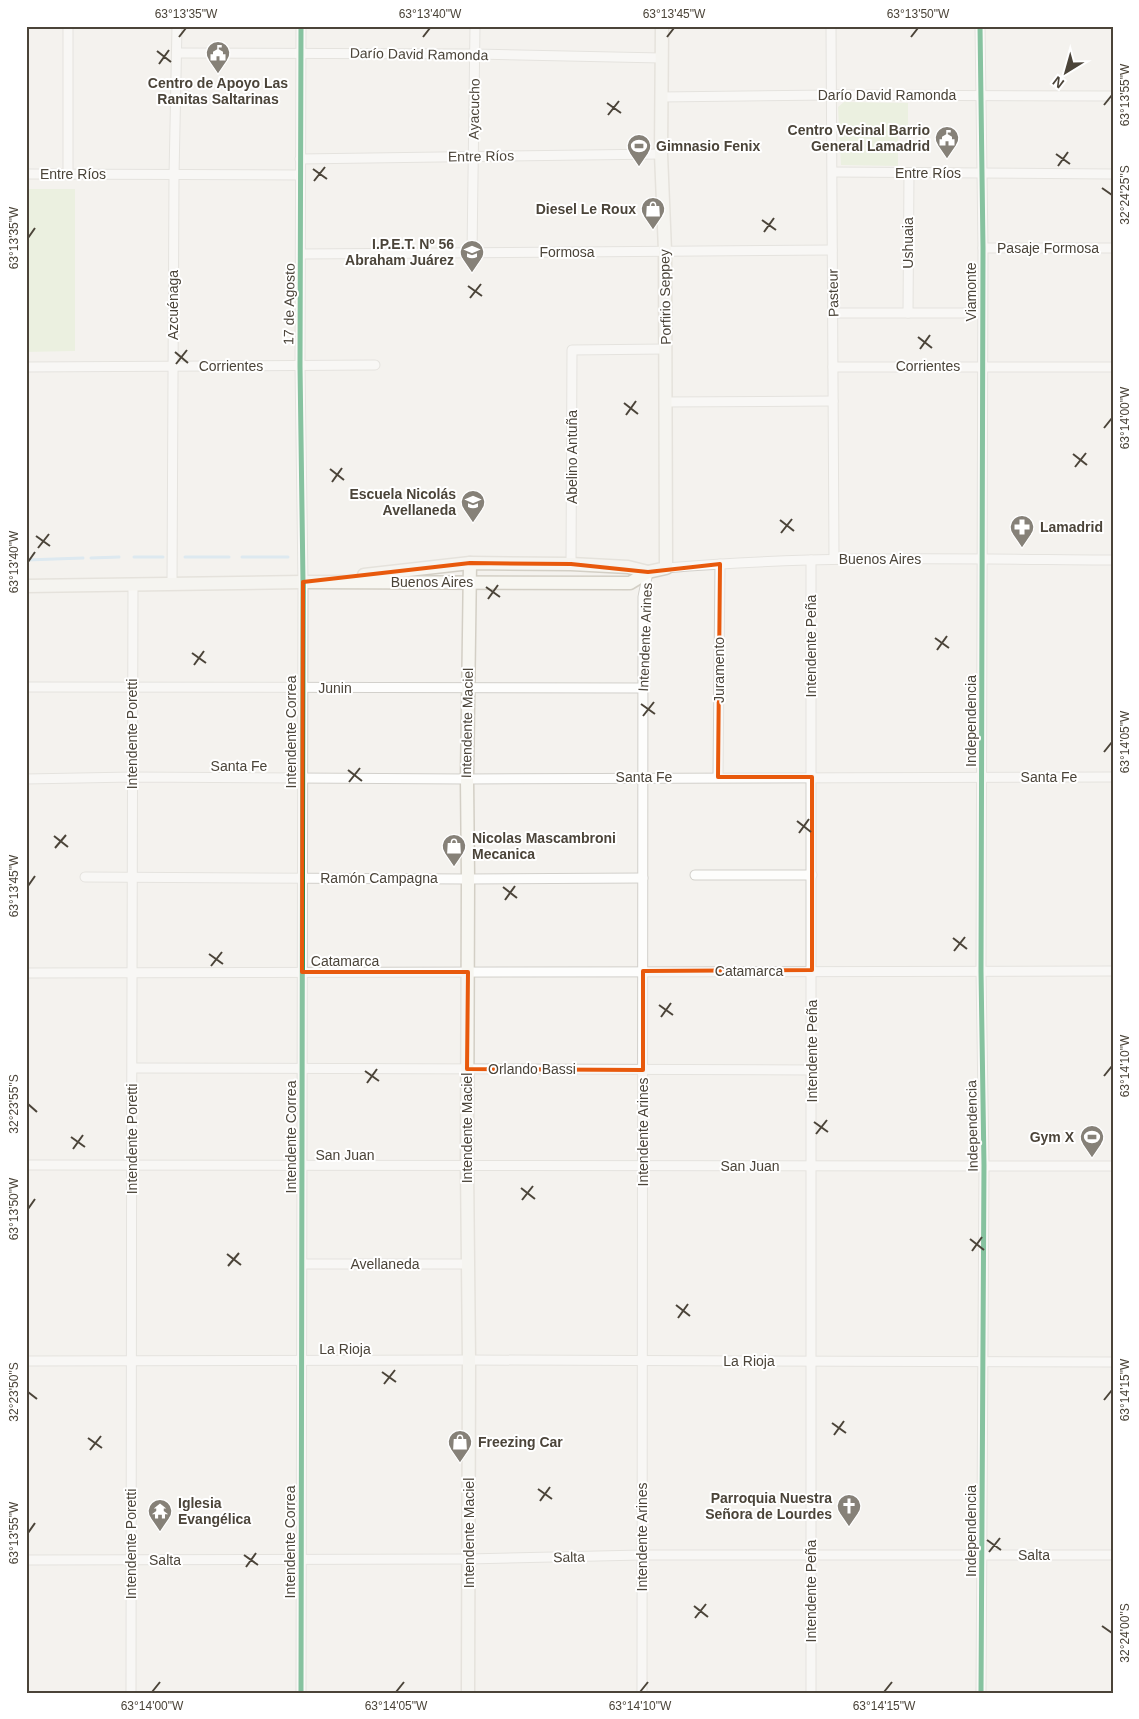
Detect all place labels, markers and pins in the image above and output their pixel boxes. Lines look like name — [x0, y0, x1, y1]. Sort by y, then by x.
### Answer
public building icon: Centro de Apoyo Las Ranitas Saltarinas — [205, 40, 231, 74]
place label: Centro de Apoyo Las Ranitas Saltarinas — [148, 75, 288, 107]
place label: Centro Vecinal Barrio General Lamadrid — [788, 122, 930, 154]
public building icon: Centro Vecinal Barrio General Lamadrid — [934, 125, 960, 159]
sports icon: Gimnasio Fenix — [626, 133, 652, 167]
place label: Gimnasio Fenix — [656, 138, 760, 154]
shop icon: Diesel Le Roux — [640, 196, 666, 230]
place label: Diesel Le Roux — [536, 201, 636, 217]
place label: I.P.E.T. Nº 56 Abraham Juárez — [345, 236, 454, 268]
school or university icon: I.P.E.T. Nº 56 Abraham Juárez — [459, 239, 485, 273]
place label: Escuela Nicolás Avellaneda — [349, 486, 456, 518]
school or university icon: Escuela Nicolás Avellaneda — [460, 489, 486, 523]
pharmacy icon: Lamadrid — [1009, 514, 1035, 548]
place label: Lamadrid — [1040, 519, 1103, 535]
place label: Nicolas Mascambroni Mecanica — [472, 830, 616, 862]
shop icon: Nicolas Mascambroni Mecanica — [441, 833, 467, 867]
sports icon: Gym X — [1079, 1124, 1105, 1158]
place label: Gym X — [1030, 1129, 1075, 1145]
shop icon: Freezing Car — [447, 1429, 473, 1463]
place label: Freezing Car — [478, 1434, 563, 1450]
place label: Parroquia Nuestra Señora de Lourdes — [705, 1490, 832, 1522]
church icon: Parroquia Nuestra Señora de Lourdes — [836, 1493, 862, 1527]
place label: Iglesia Evangélica — [178, 1495, 251, 1527]
temple icon: Iglesia Evangélica — [147, 1498, 173, 1532]

